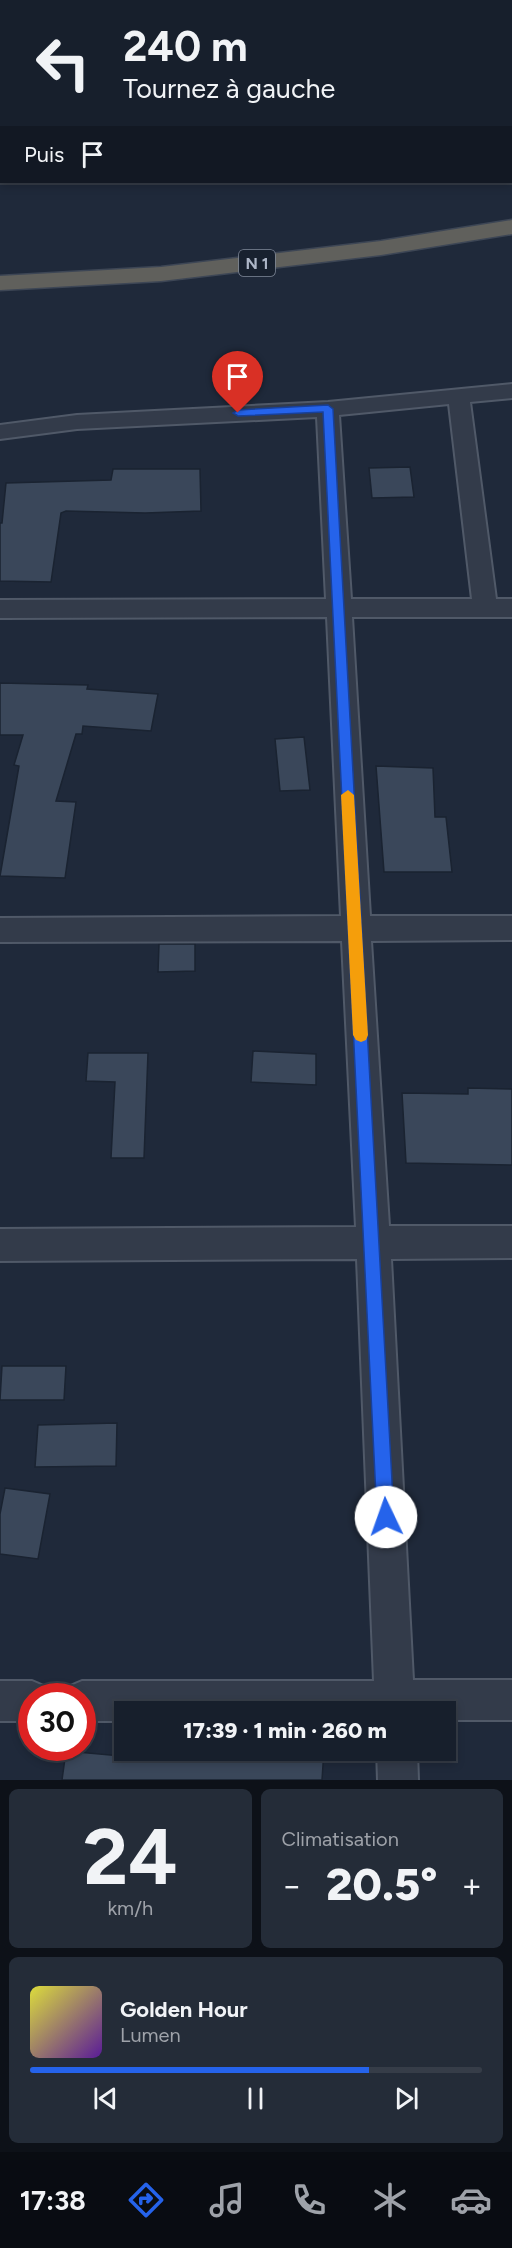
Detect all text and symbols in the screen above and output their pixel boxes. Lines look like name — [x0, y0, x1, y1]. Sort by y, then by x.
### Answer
text: 240 m — [123, 21, 248, 72]
icon: left — [24, 24, 102, 102]
text: Tournez à gauche — [123, 72, 335, 105]
icon: arrive — [76, 138, 109, 171]
text: Puis — [24, 141, 64, 168]
road number: N 1 — [239, 250, 275, 276]
pin — [212, 351, 263, 413]
icon: arrive — [221, 360, 254, 393]
position arrow — [354, 1485, 418, 1549]
speed limit sign: 30 — [18, 1683, 96, 1761]
text: 17:39 · 1 min · 260 m — [183, 1717, 387, 1744]
text: 24 — [83, 1810, 178, 1904]
text: Climatisation — [282, 1827, 399, 1851]
text: 20.5° — [326, 1857, 437, 1911]
text: − — [282, 1866, 302, 1905]
text: + — [461, 1866, 482, 1905]
text: km/h — [107, 1896, 153, 1920]
text: Golden Hour — [120, 1996, 248, 2023]
text: Lumen — [120, 2023, 181, 2047]
icon: previous — [89, 2082, 122, 2115]
icon: pause — [239, 2082, 272, 2115]
icon: next — [390, 2082, 423, 2115]
icon: directions — [125, 2179, 167, 2221]
icon: music — [206, 2179, 248, 2221]
icon: phone — [288, 2179, 330, 2221]
icon: climate — [369, 2179, 411, 2221]
icon: car — [450, 2179, 492, 2221]
text: 17:38 — [20, 2184, 86, 2217]

